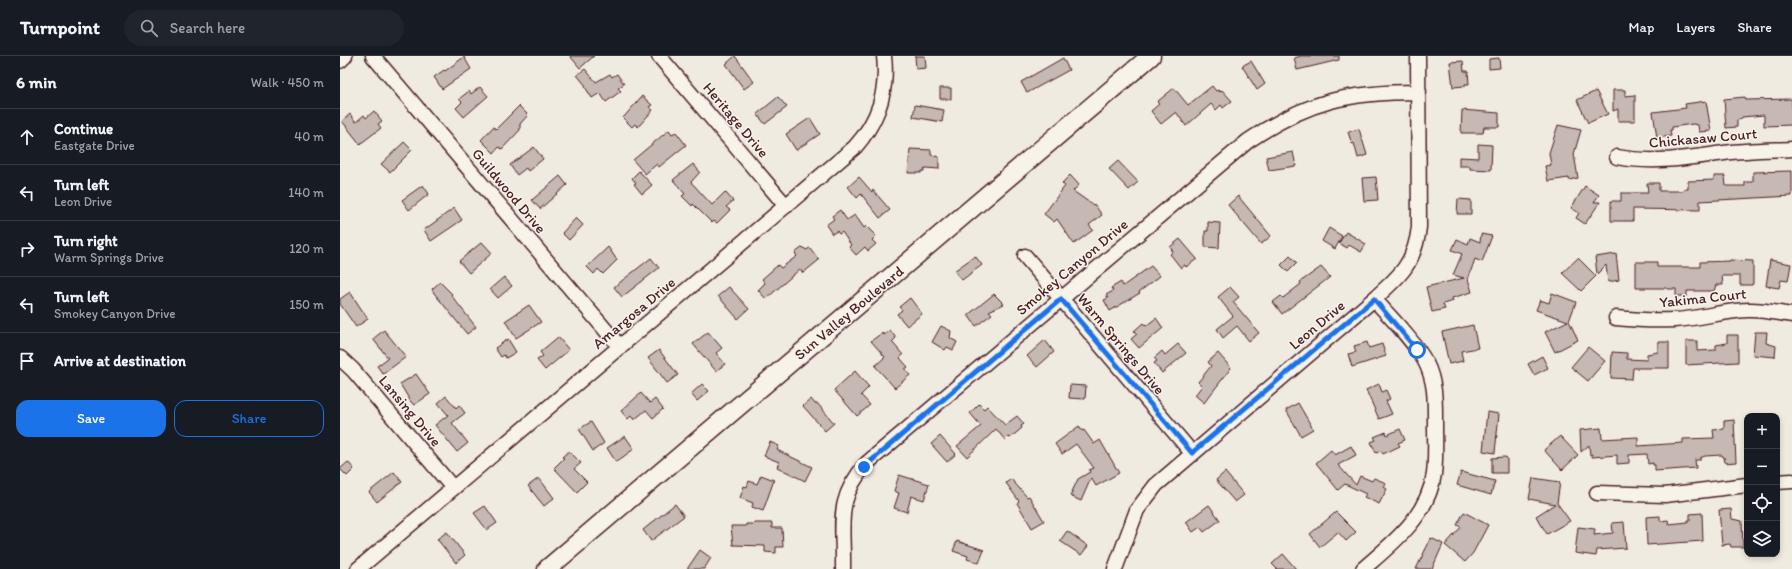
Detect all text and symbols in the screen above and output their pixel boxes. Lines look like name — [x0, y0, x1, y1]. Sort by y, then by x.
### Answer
search box — [124, 10, 404, 46]
text: Turnpoint — [20, 16, 100, 39]
icon: search — [138, 17, 160, 39]
text: Search here — [170, 19, 245, 37]
text: Map — [1629, 19, 1654, 36]
text: Layers — [1676, 19, 1715, 36]
text: Share — [1737, 19, 1772, 36]
text: 6 min — [16, 72, 57, 92]
text: Walk · 450 m — [251, 75, 324, 90]
street label: Heritage Drive — [699, 79, 773, 161]
text: Continue — [54, 120, 113, 138]
street label: Chickasaw Court — [1648, 124, 1758, 152]
icon: ahead — [16, 126, 38, 148]
text: 40 m — [294, 129, 324, 144]
text: Eastgate Drive — [54, 138, 135, 153]
street label: Guildwood Drive — [468, 145, 550, 237]
text: Turn left — [54, 176, 109, 194]
icon: left — [16, 182, 38, 204]
text: 140 m — [288, 185, 324, 200]
text: Leon Drive — [54, 194, 112, 209]
street label: Smokey Canyon Drive — [1012, 215, 1132, 319]
text: Turn right — [54, 232, 118, 250]
icon: right — [16, 238, 38, 260]
text: 120 m — [289, 241, 324, 256]
text: Warm Springs Drive — [54, 250, 164, 265]
street label: Sun Valley Boulevard — [791, 262, 907, 364]
street label: Amargosa Drive — [589, 273, 679, 353]
street label: Yakima Court — [1659, 284, 1748, 312]
text: Turn left — [54, 288, 109, 306]
street label: Warm Springs Drive — [1073, 290, 1169, 398]
icon: left — [16, 294, 38, 316]
street label: Leon Drive — [1285, 296, 1349, 354]
text: 150 m — [289, 297, 324, 312]
text: Smokey Canyon Drive — [54, 306, 176, 321]
route start — [1408, 341, 1426, 359]
icon: arrive — [16, 350, 38, 372]
text: Arrive at destination — [54, 352, 186, 370]
street label: Lansing Drive — [375, 372, 445, 450]
button: Save — [16, 400, 166, 437]
button: Share — [174, 400, 324, 437]
map controls — [1744, 413, 1780, 557]
button: + — [1744, 413, 1780, 449]
button: − — [1744, 449, 1780, 485]
route end — [855, 458, 873, 476]
button: locate — [1744, 485, 1780, 521]
button: layers — [1744, 521, 1780, 557]

